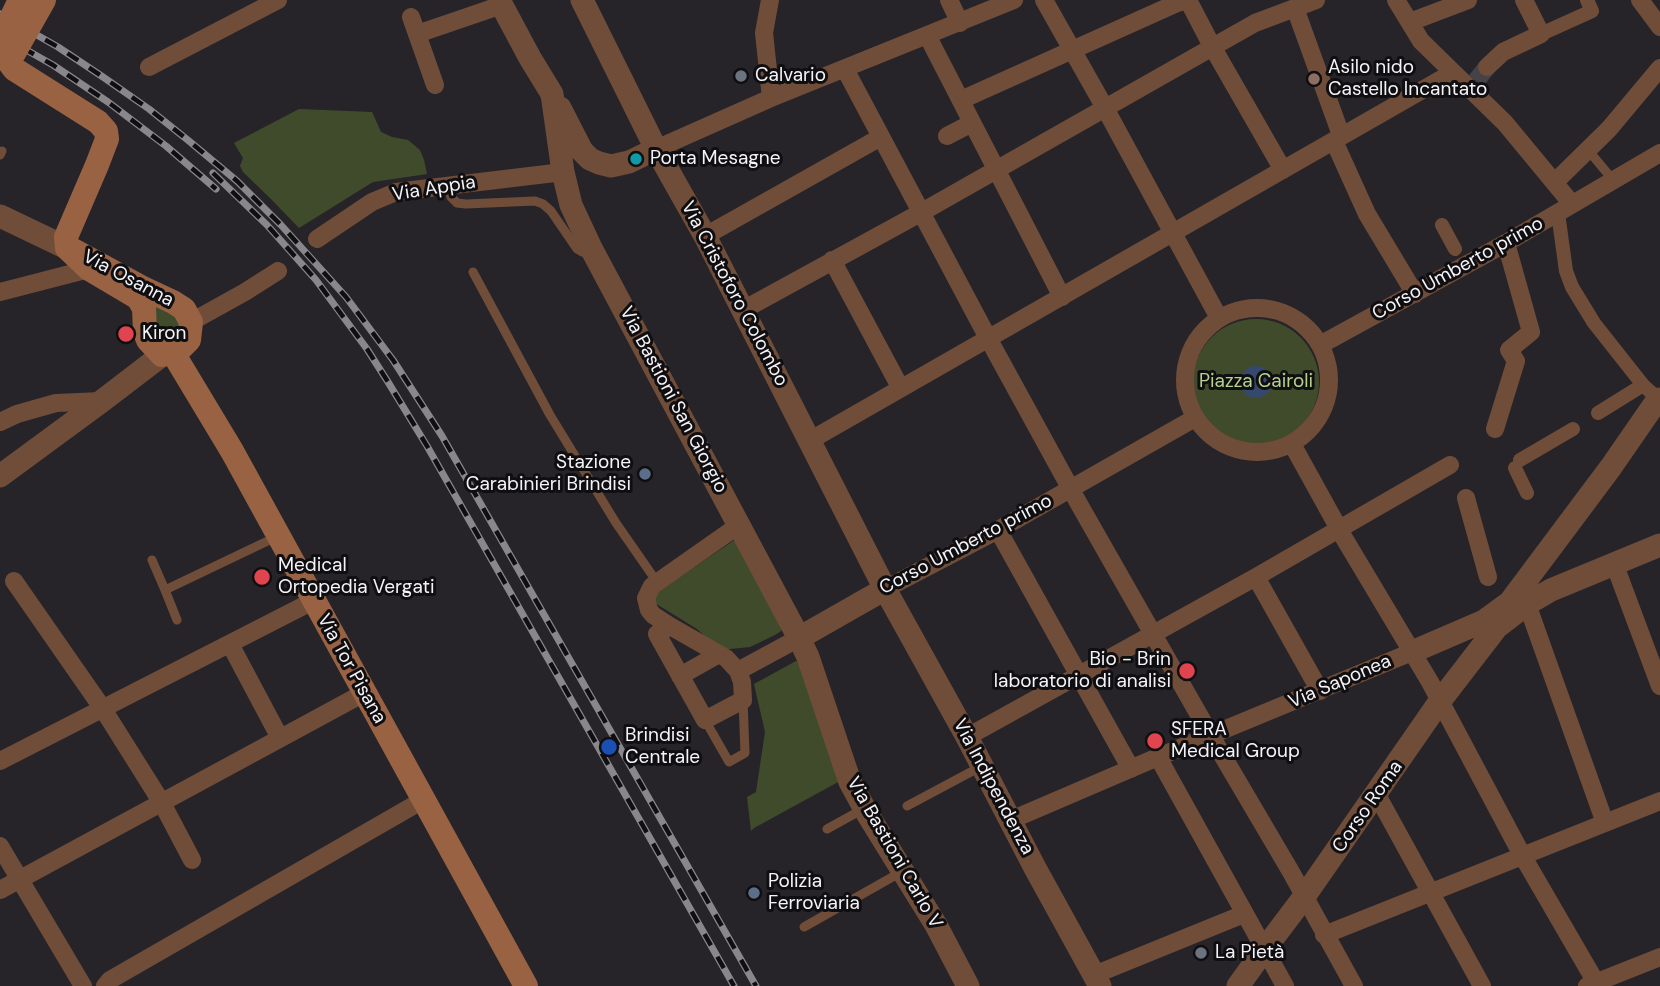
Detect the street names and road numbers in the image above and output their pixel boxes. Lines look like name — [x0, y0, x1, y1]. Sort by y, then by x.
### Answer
street label: Via Appia — [391, 171, 477, 207]
street label: Via Cristoforo Colombo — [676, 198, 792, 390]
street label: Corso Umberto primo — [1368, 212, 1548, 326]
street label: Via Osanna — [79, 246, 177, 312]
street label: Via Bastioni San Giorgio — [614, 303, 732, 497]
street label: Corso Umberto primo — [876, 490, 1056, 600]
street label: Via Tor Pisana — [312, 610, 390, 728]
street label: Via Saponea — [1285, 650, 1395, 714]
street label: Via Indipendenza — [948, 715, 1038, 859]
street label: Corso Roma — [1328, 757, 1408, 857]
street label: Via Bastioni Carlo V — [841, 773, 947, 933]

